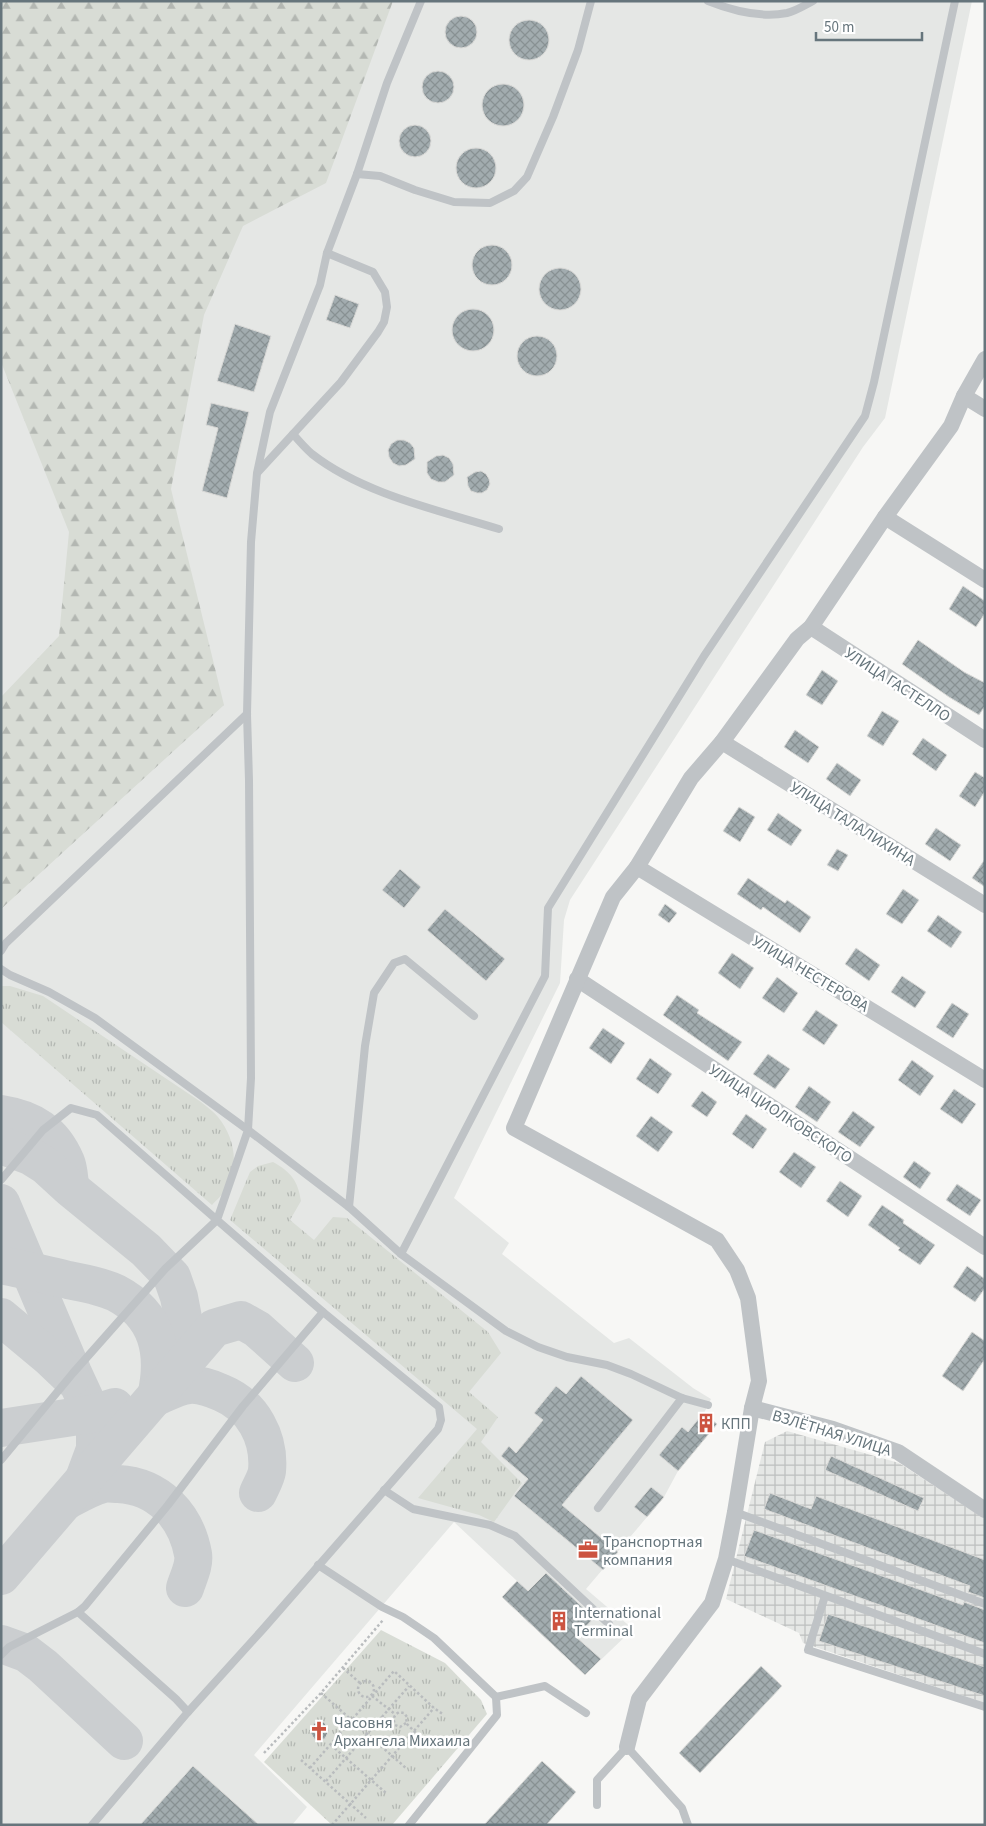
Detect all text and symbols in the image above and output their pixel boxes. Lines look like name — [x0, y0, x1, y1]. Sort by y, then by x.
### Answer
scale bar — [816, 10, 922, 42]
text: 50 m — [824, 17, 854, 38]
street label: УЛИЦА ГАСТЕЛЛО — [840, 642, 955, 727]
street label: УЛИЦА ТАЛАЛИХИНА — [786, 776, 920, 872]
street label: УЛИЦА НЕСТЕРОВА — [748, 930, 873, 1018]
street label: УЛИЦА ЦИОЛКОВСКОГО — [704, 1059, 857, 1169]
street label: ВЗЛЁТНАЯ УЛИЦА — [769, 1404, 894, 1462]
building icon: КПП — [695, 1412, 717, 1434]
place label: КПП — [721, 1413, 751, 1435]
place label: Транспортная компания — [603, 1531, 703, 1571]
office icon: Транспортная компания — [577, 1539, 599, 1561]
place label: International Terminal — [574, 1602, 661, 1642]
building icon: International Terminal — [548, 1610, 570, 1632]
place label: Часовня Архангела Михаила — [334, 1712, 470, 1752]
church icon: Часовня Архангела Михаила — [308, 1720, 330, 1742]

